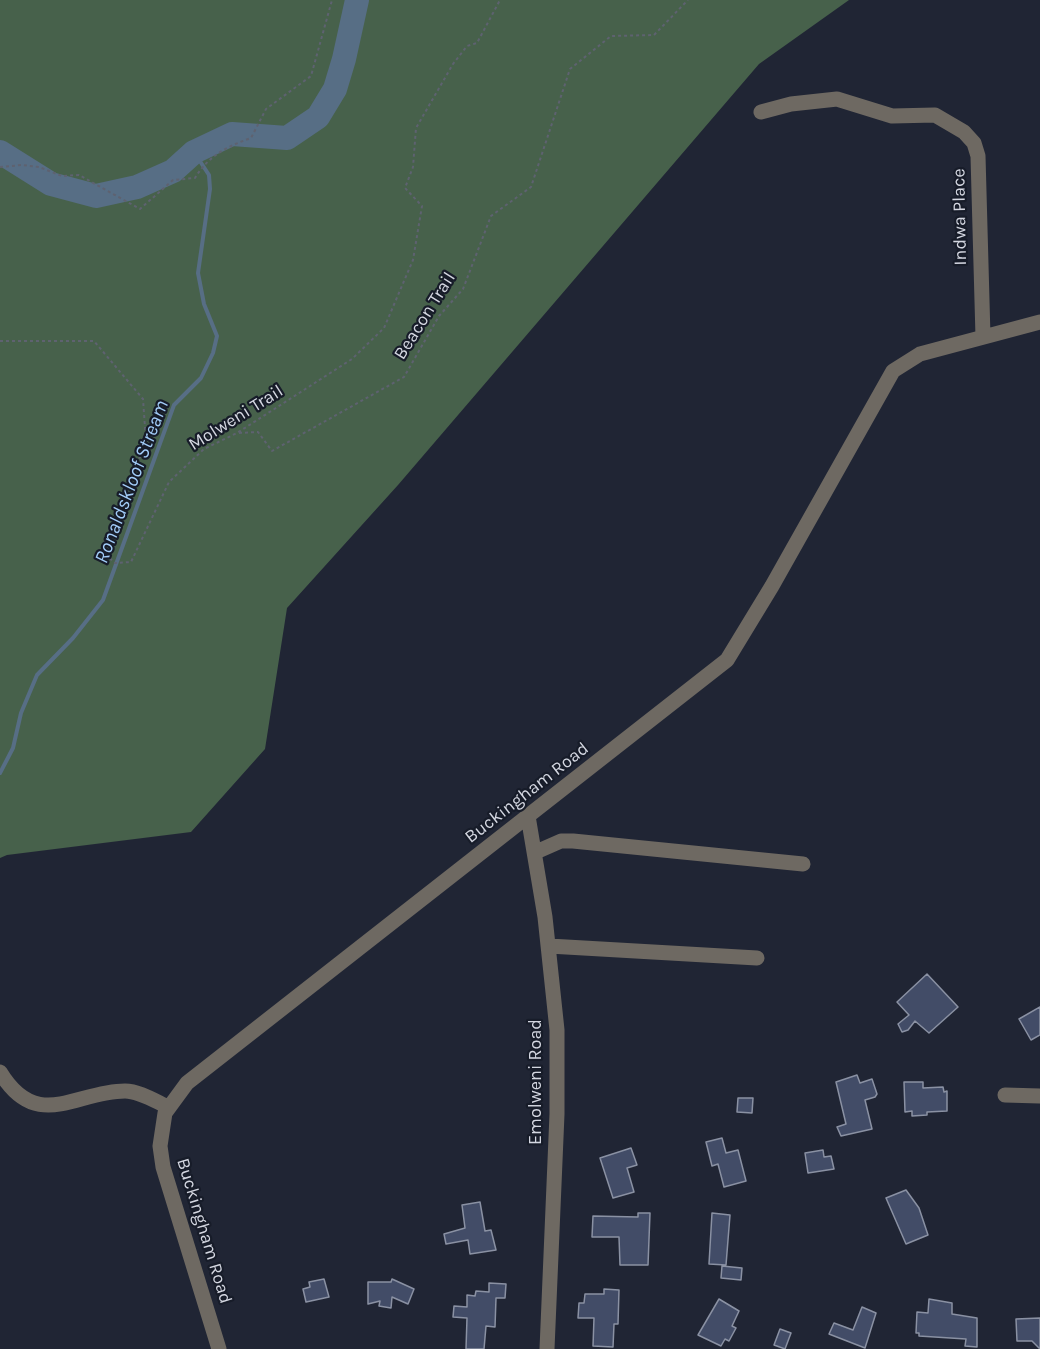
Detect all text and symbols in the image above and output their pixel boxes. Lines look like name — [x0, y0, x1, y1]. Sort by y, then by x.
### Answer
street label: Indwa Place — [948, 168, 972, 266]
street label: Beacon Trail — [390, 268, 460, 364]
street label: Molweni Trail — [185, 380, 287, 456]
water label: Ronaldskloof Stream — [90, 397, 174, 567]
street label: Buckingham Road — [461, 738, 593, 848]
street label: Emolweni Road — [525, 1019, 547, 1145]
street label: Buckingham Road — [172, 1156, 236, 1306]

